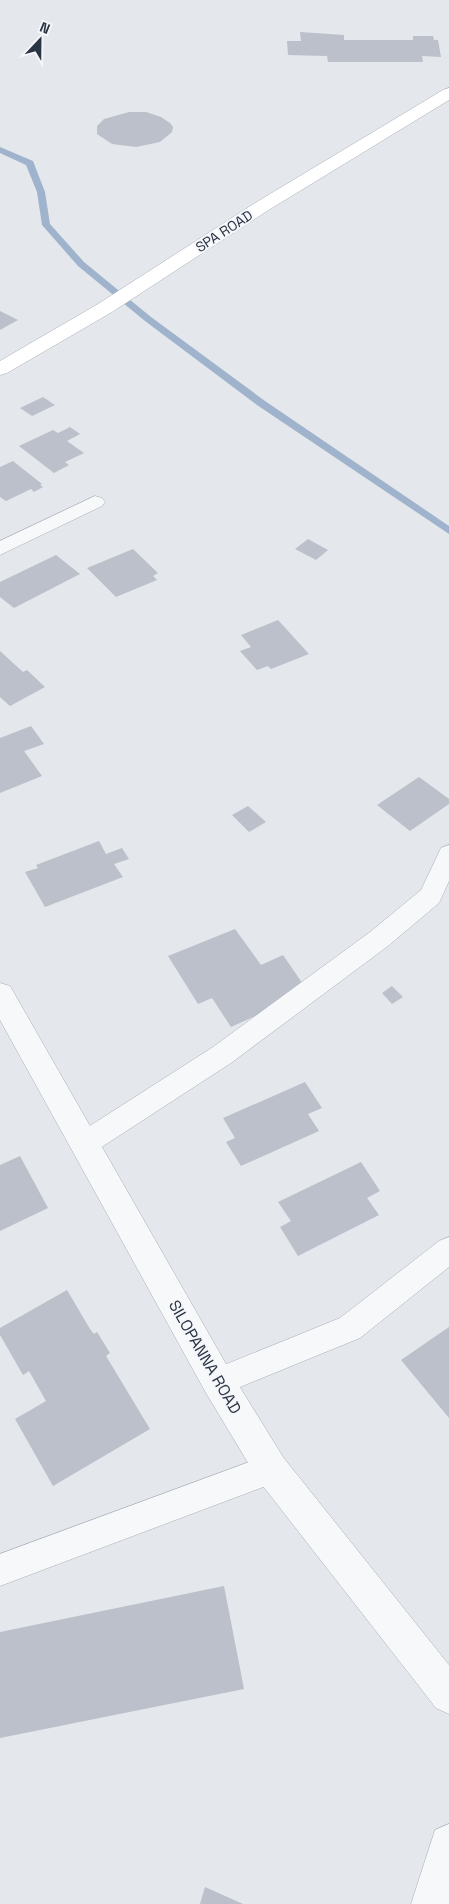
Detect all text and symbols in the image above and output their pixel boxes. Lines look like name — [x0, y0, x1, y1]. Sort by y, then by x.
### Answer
north arrow — [15, 15, 65, 65]
text: N — [37, 18, 53, 38]
street label: SPA ROAD — [192, 206, 256, 256]
street label: SILOPANNA ROAD — [164, 1296, 246, 1418]

